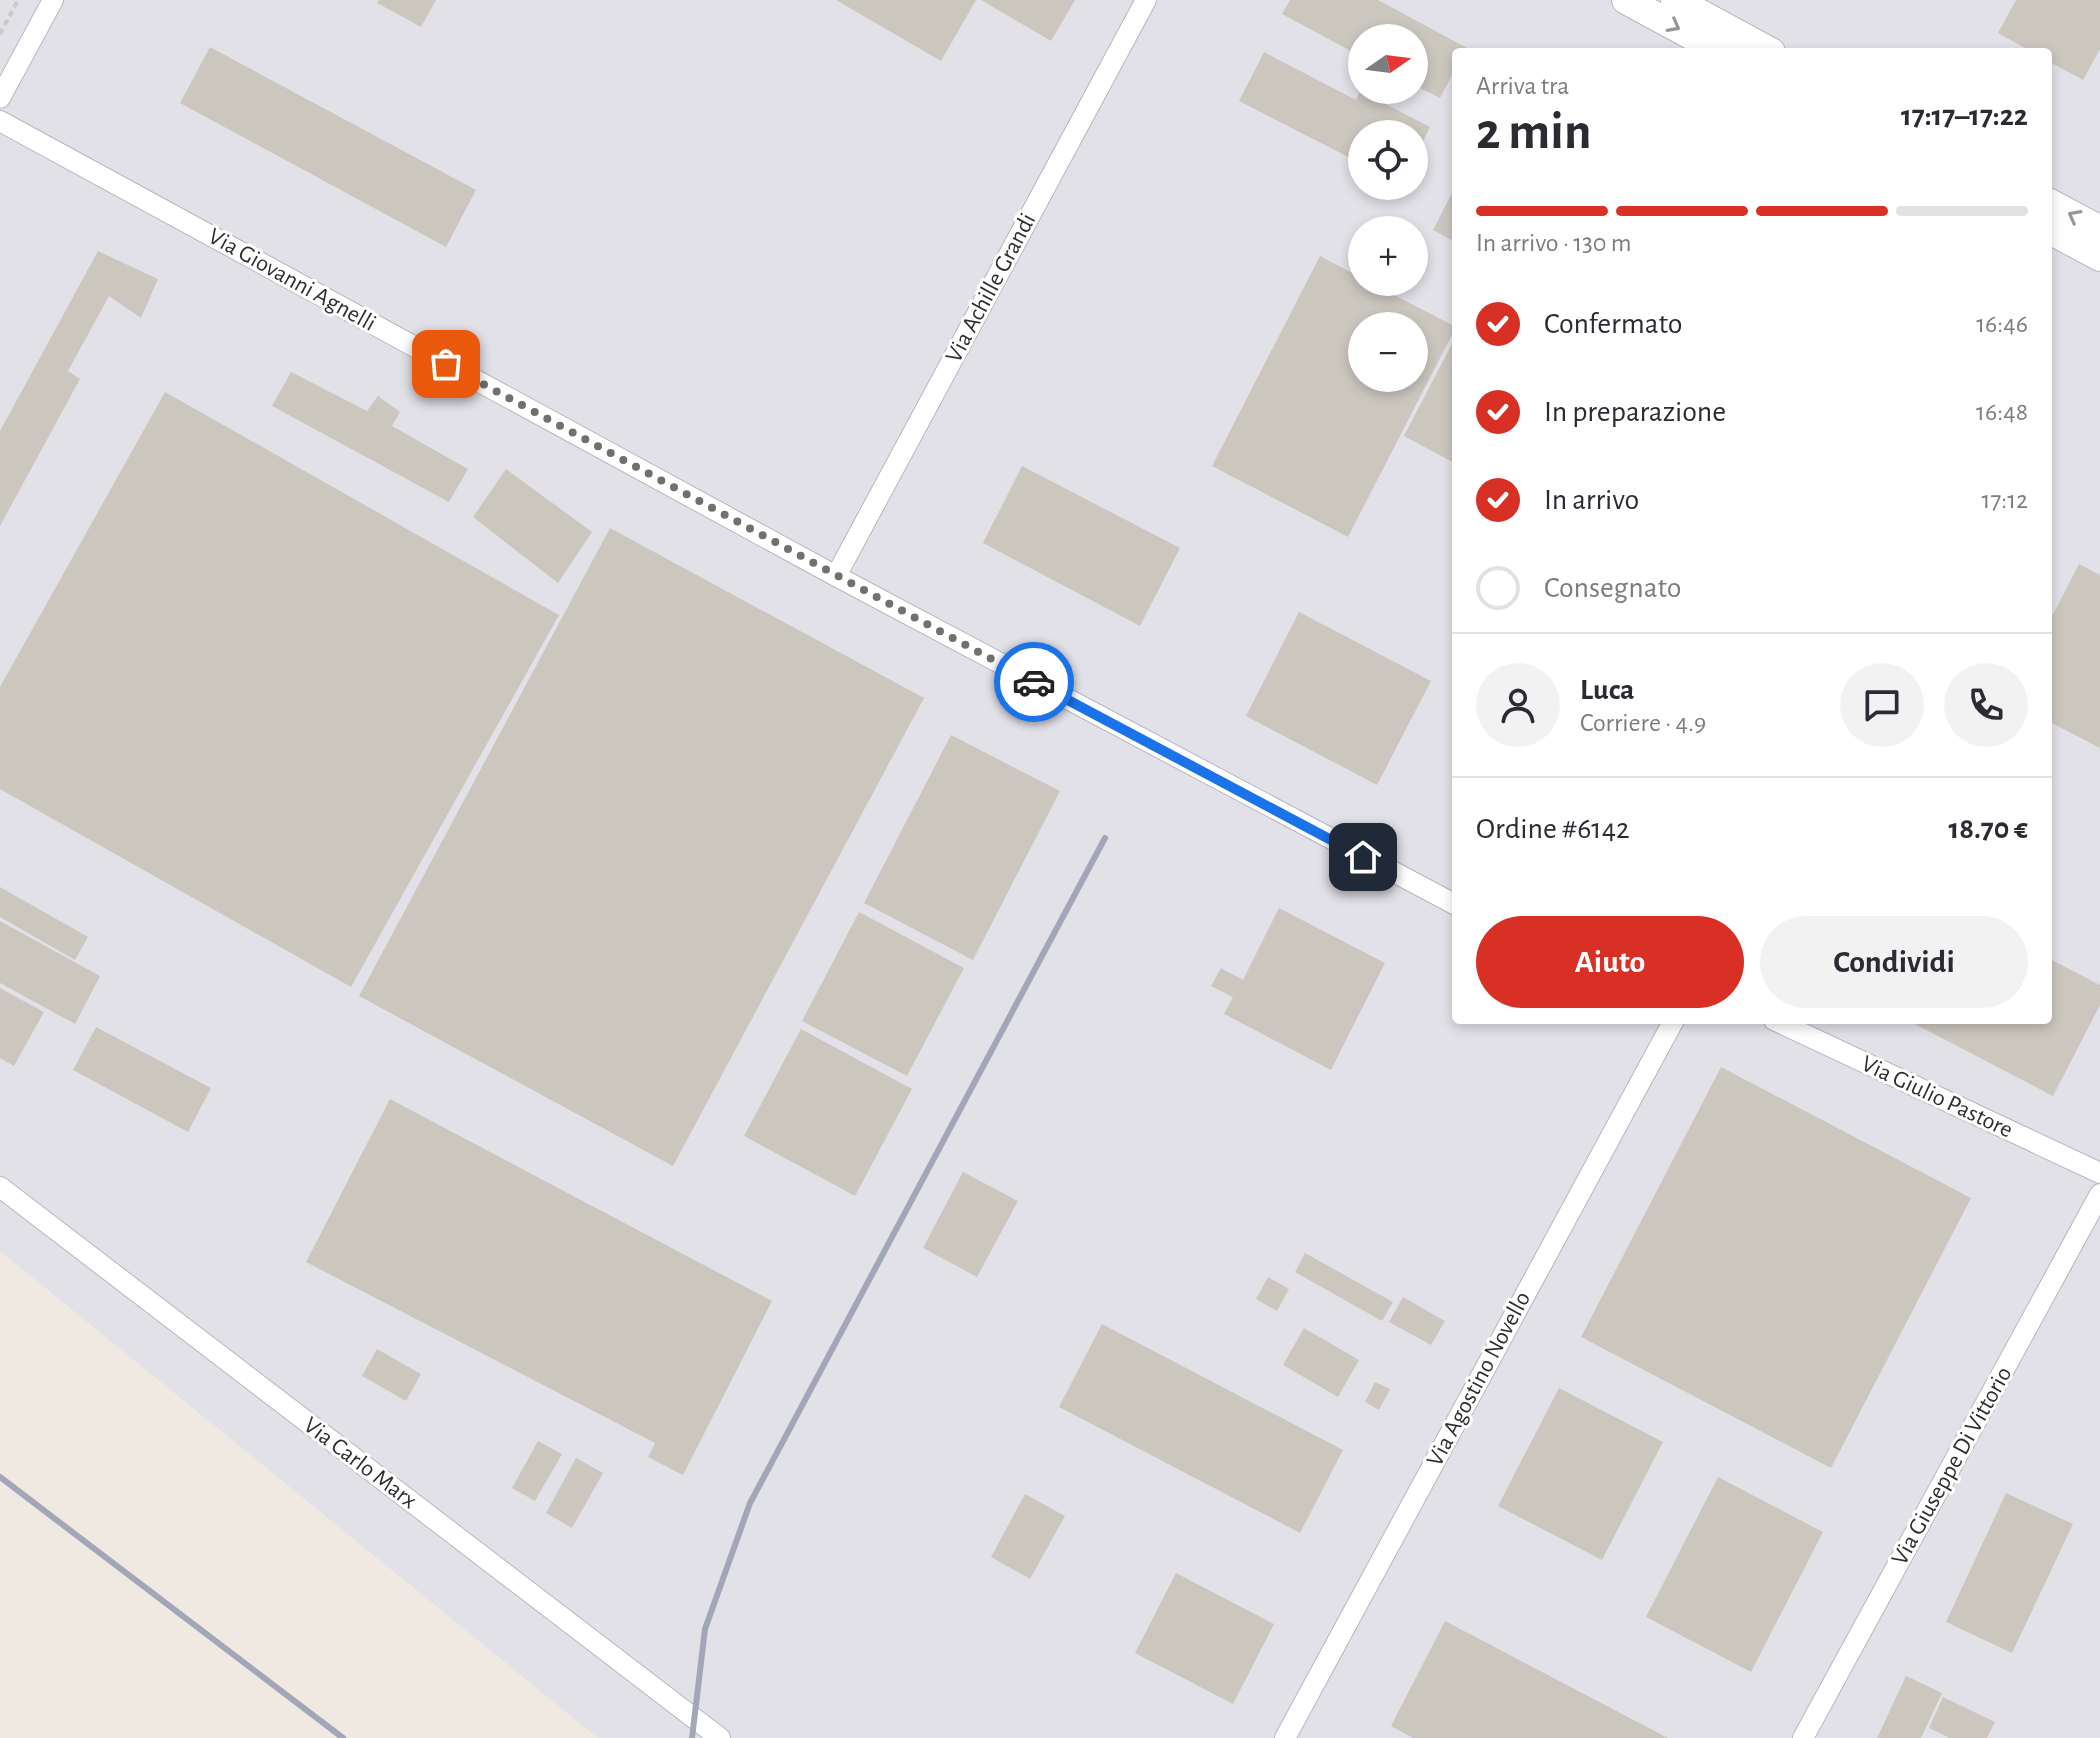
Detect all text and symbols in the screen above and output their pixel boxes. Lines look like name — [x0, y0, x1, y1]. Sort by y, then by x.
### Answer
one-way arrow — [1665, 16, 1679, 32]
north arrow — [1348, 24, 1428, 104]
map controls — [1348, 24, 1428, 392]
text: Arriva tra — [1476, 73, 1569, 99]
text: 17:17–17:22 — [1901, 101, 2028, 131]
text: 2 min — [1476, 106, 1591, 158]
button: locate — [1348, 120, 1428, 200]
street label: Via Achille Grandi — [942, 209, 1040, 367]
one-way arrow — [2068, 210, 2082, 225]
button: + — [1348, 216, 1428, 296]
street label: Via Giovanni Agnelli — [204, 224, 380, 336]
text: In arrivo · 130 m — [1476, 230, 1632, 256]
icon: check — [1476, 302, 1520, 346]
text: Confermato — [1544, 309, 1682, 339]
text: 16:46 — [1976, 311, 2028, 337]
button: − — [1348, 312, 1428, 392]
pin — [412, 330, 480, 398]
icon: bag — [424, 342, 468, 386]
icon: check — [1476, 390, 1520, 434]
text: In preparazione — [1544, 397, 1726, 427]
text: 16:48 — [1976, 399, 2028, 425]
icon: check — [1476, 478, 1520, 522]
text: In arrivo — [1544, 485, 1639, 515]
text: 17:12 — [1981, 487, 2028, 513]
text: Consegnato — [1544, 573, 1681, 603]
courier — [994, 642, 1074, 722]
icon: car — [1012, 660, 1056, 704]
button: person — [1476, 663, 1560, 747]
button: chat — [1840, 663, 1924, 747]
button: phone — [1944, 663, 2028, 747]
text: Luca — [1580, 675, 1634, 705]
text: Corriere · 4.9 — [1580, 710, 1706, 736]
text: Ordine #6142 — [1476, 814, 1630, 844]
text: 18.70 € — [1948, 814, 2028, 844]
pin — [1329, 823, 1397, 891]
icon: home — [1341, 835, 1385, 879]
button: Aiuto — [1476, 916, 1744, 1008]
button: Condividi — [1760, 916, 2028, 1008]
street label: Via Giulio Pastore — [1858, 1052, 2016, 1142]
street label: Via Agostino Novello — [1423, 1288, 1535, 1470]
street label: Via Giuseppe Di Vittorio — [1888, 1363, 2016, 1569]
street label: Via Carlo Marx — [299, 1413, 422, 1514]

